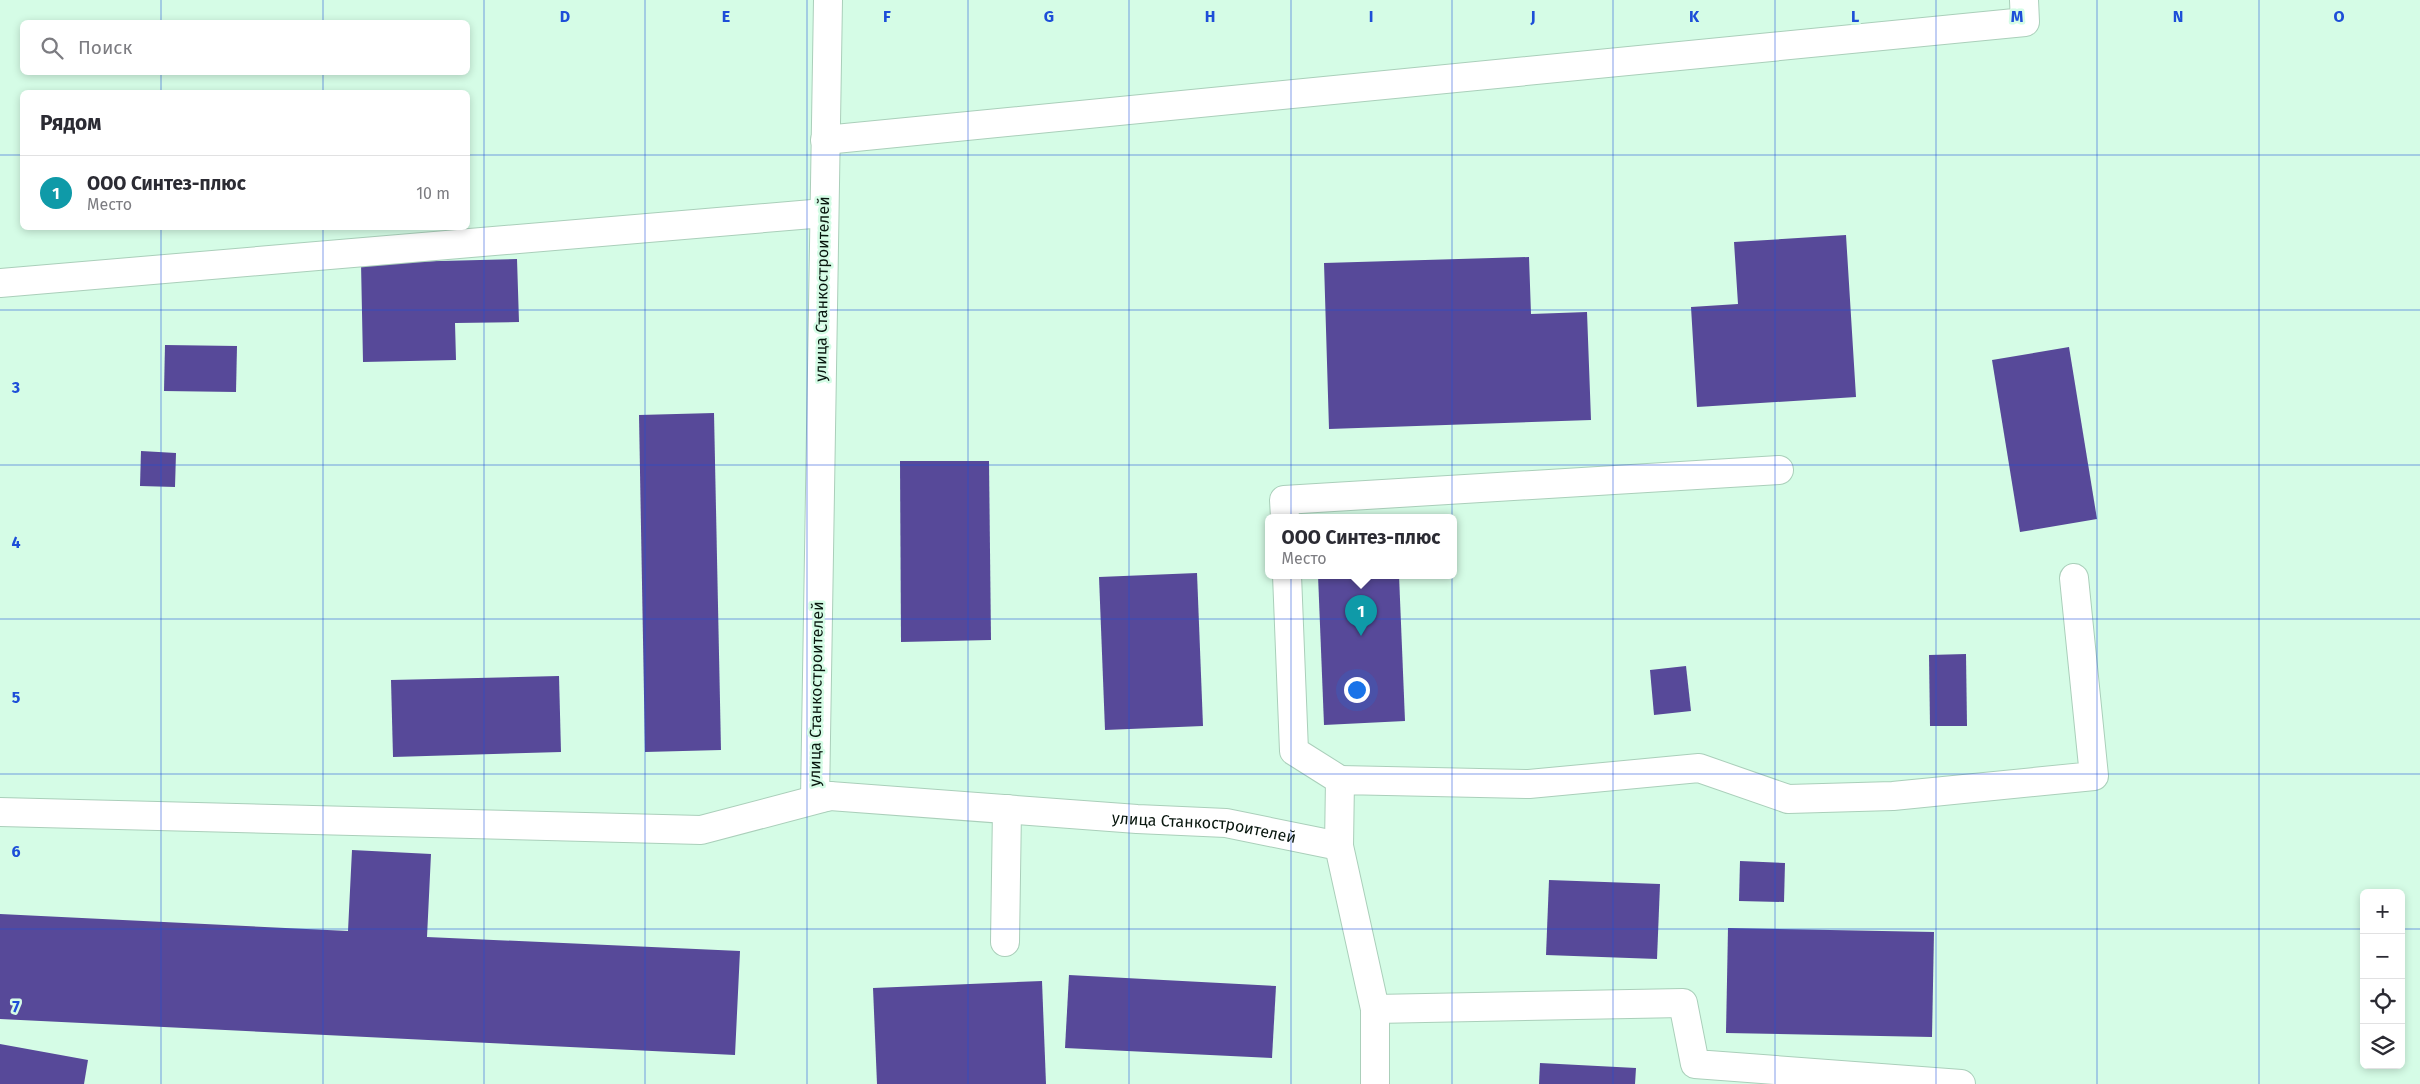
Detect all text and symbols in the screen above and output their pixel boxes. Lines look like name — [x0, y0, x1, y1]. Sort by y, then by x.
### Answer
text: D — [560, 7, 570, 26]
text: E — [722, 7, 730, 26]
text: F — [883, 7, 891, 26]
text: G — [1044, 7, 1054, 26]
text: H — [1205, 7, 1215, 26]
text: I — [1369, 7, 1373, 26]
text: J — [1529, 7, 1536, 26]
text: K — [1689, 7, 1700, 26]
text: L — [1851, 7, 1859, 26]
text: M — [2011, 7, 2024, 26]
text: N — [2173, 7, 2183, 26]
text: O — [2333, 7, 2345, 26]
search box — [20, 20, 470, 75]
icon: search — [38, 34, 66, 62]
text: Поиск — [78, 36, 132, 59]
text: Рядом — [40, 110, 101, 136]
text: ООО Синтез-плюс — [87, 172, 246, 195]
text: 1 — [52, 184, 60, 203]
text: 10 m — [416, 184, 450, 203]
text: Место — [87, 195, 132, 214]
street label: улица Станкостроителей — [811, 196, 833, 382]
text: 3 — [11, 378, 20, 397]
popup — [1265, 514, 1457, 579]
text: ООО Синтез-плюс — [1282, 526, 1440, 549]
text: 4 — [11, 533, 21, 552]
text: Место — [1282, 549, 1327, 568]
pin: 1 — [1345, 595, 1377, 636]
street label: улица Станкостроителей — [805, 601, 827, 787]
your location — [1344, 677, 1370, 703]
text: 5 — [12, 688, 21, 707]
street label: улица Станкостроителей — [1111, 808, 1298, 847]
text: 6 — [11, 842, 21, 861]
map controls — [2360, 889, 2405, 1069]
button: + — [2360, 889, 2405, 934]
button: − — [2360, 934, 2405, 979]
button: locate — [2360, 979, 2405, 1024]
text: 7 — [12, 997, 20, 1016]
button: layers — [2360, 1024, 2405, 1069]

